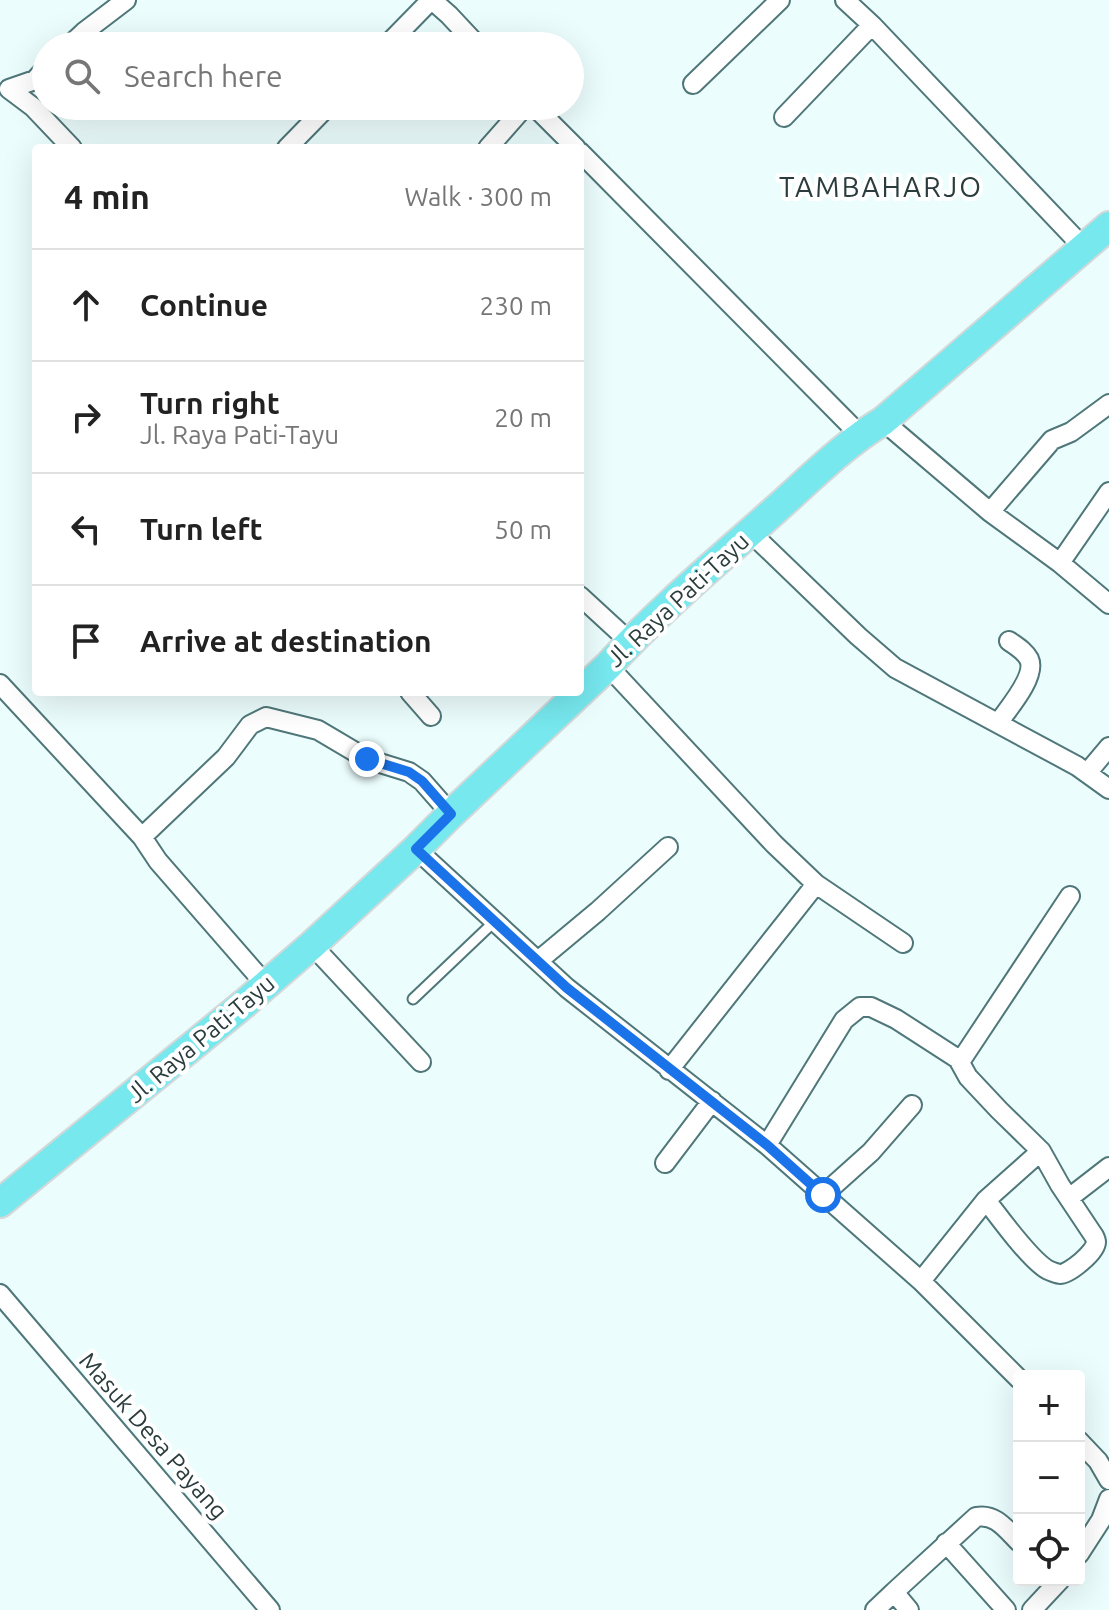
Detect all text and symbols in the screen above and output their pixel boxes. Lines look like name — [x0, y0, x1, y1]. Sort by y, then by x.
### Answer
search box — [32, 32, 584, 120]
icon: search — [60, 54, 104, 98]
text: Search here — [124, 59, 283, 93]
district label: TAMBAHARJO — [779, 171, 983, 202]
text: 4 min — [64, 177, 150, 215]
text: Walk · 300 m — [404, 182, 552, 211]
icon: ahead — [64, 283, 108, 327]
text: Continue — [140, 288, 268, 322]
text: 230 m — [480, 291, 552, 320]
text: Turn right — [140, 386, 280, 420]
icon: right — [64, 395, 108, 439]
text: 20 m — [494, 403, 552, 432]
text: Jl. Raya Pati-Tayu — [140, 420, 339, 449]
icon: left — [64, 507, 108, 551]
text: Turn left — [140, 512, 262, 546]
text: 50 m — [494, 515, 552, 544]
street label: Jl. Raya Pati-Tayu — [601, 527, 754, 672]
icon: arrive — [64, 619, 108, 663]
text: Arrive at destination — [140, 624, 432, 658]
route end — [349, 741, 385, 777]
street label: Jl. Raya Pati-Tayu — [122, 969, 280, 1108]
route start — [805, 1177, 841, 1213]
street label: Masuk Desa Payang — [74, 1347, 233, 1524]
map controls — [1013, 1370, 1085, 1586]
button: + — [1013, 1370, 1085, 1442]
button: − — [1013, 1442, 1085, 1514]
button: locate — [1013, 1514, 1085, 1586]

